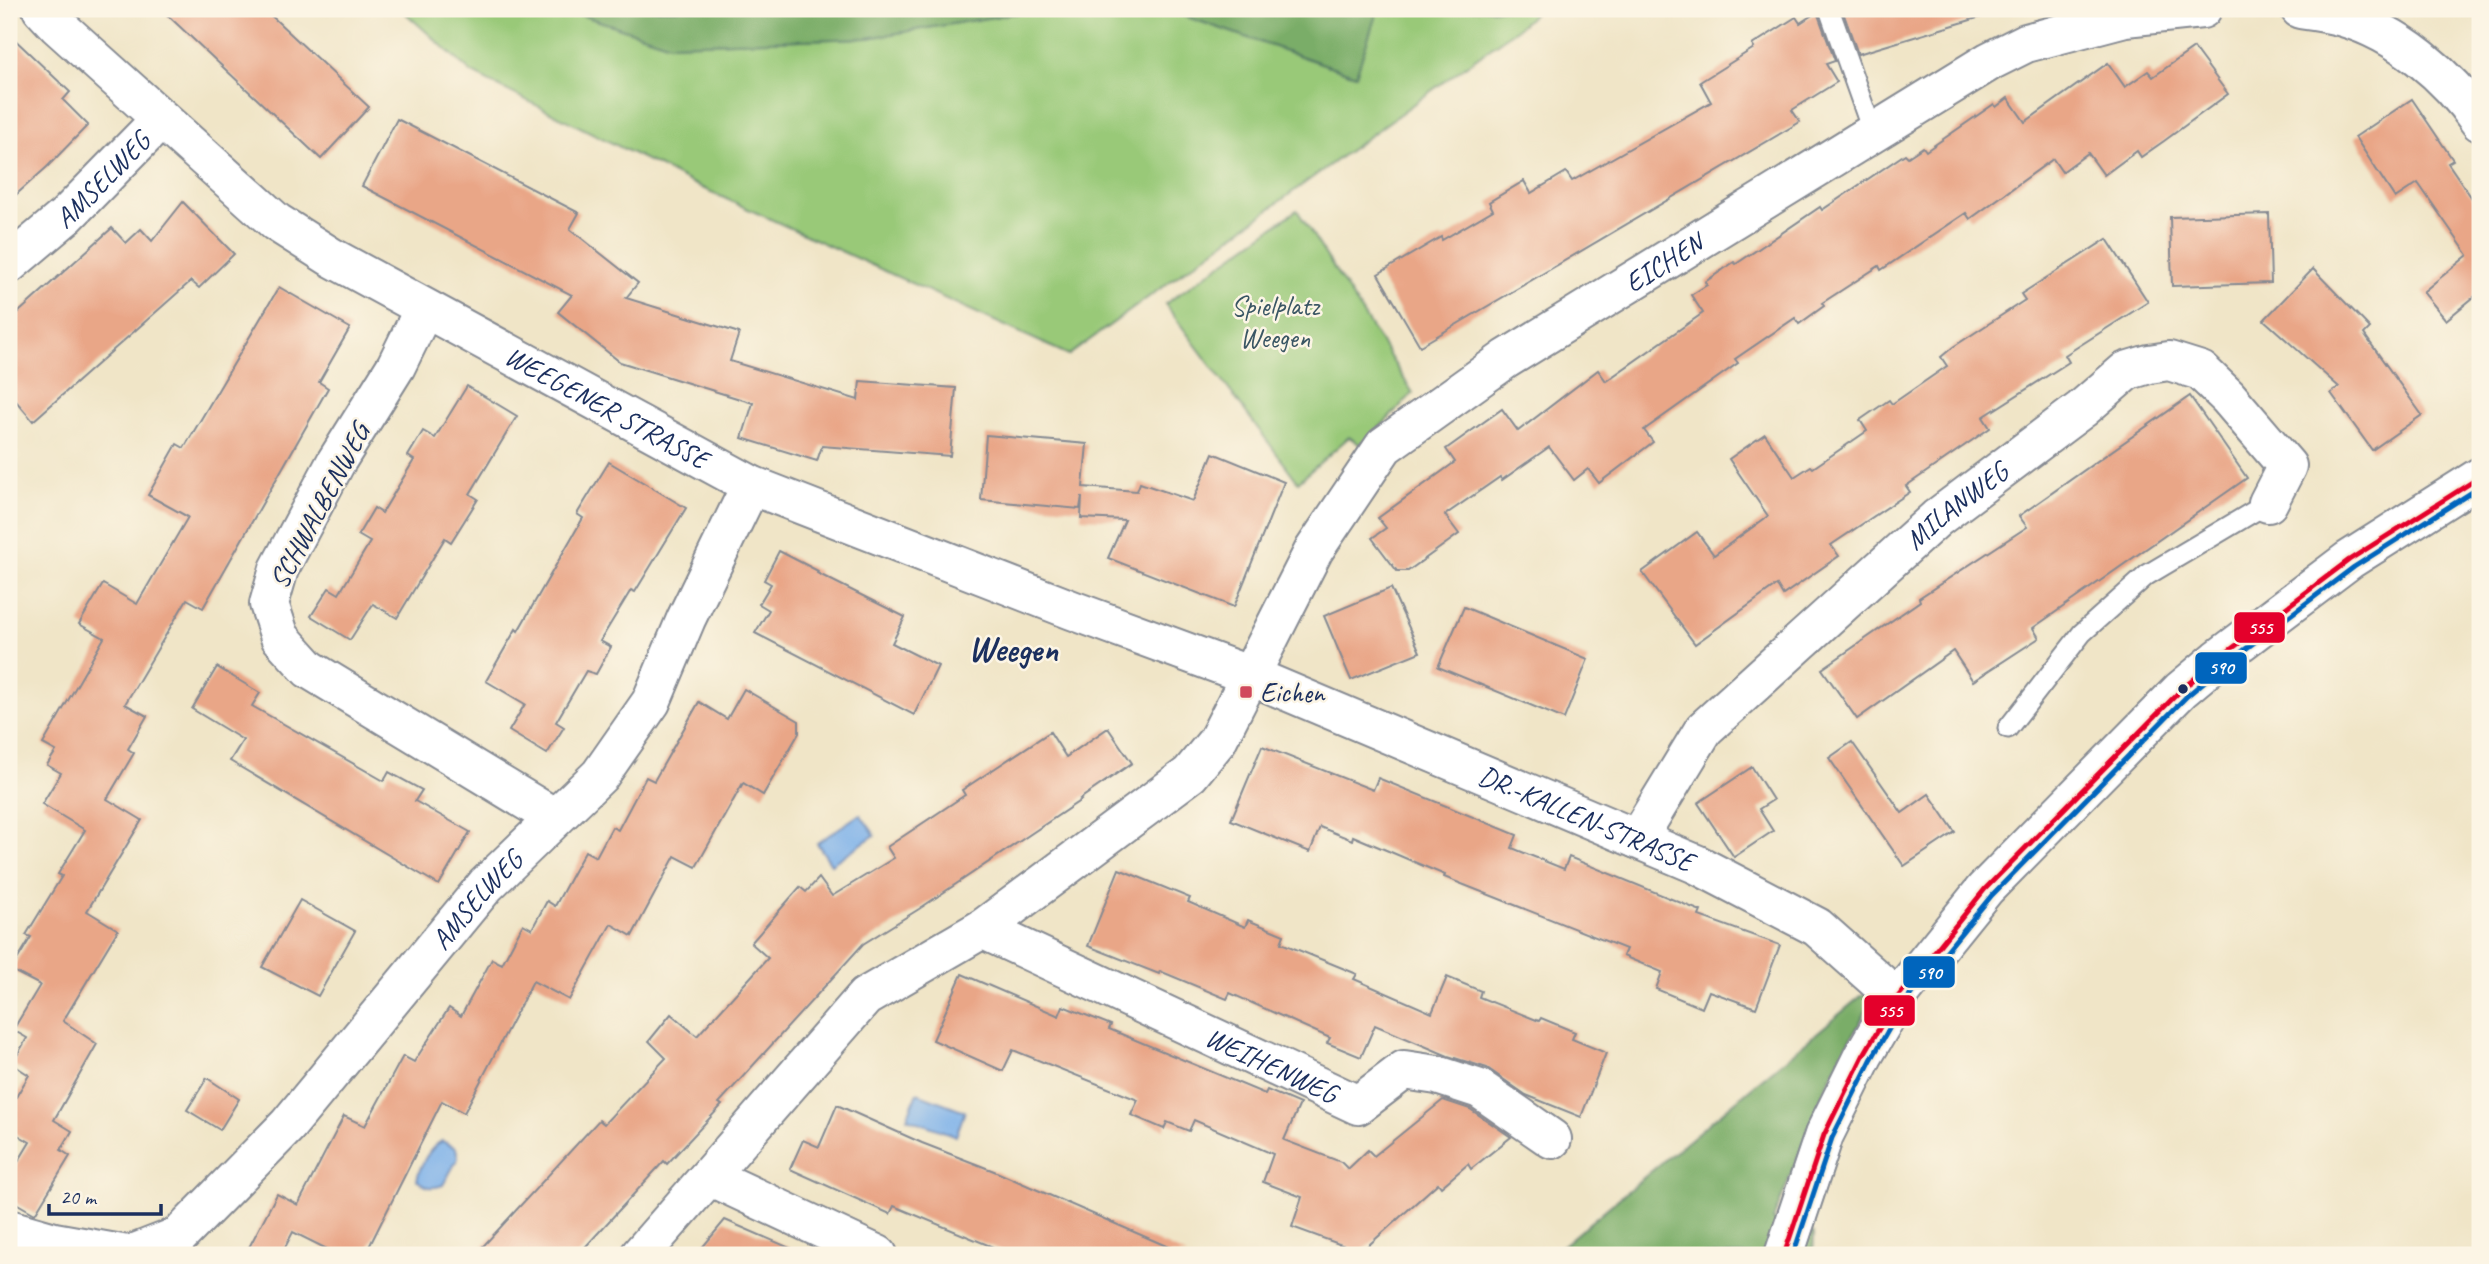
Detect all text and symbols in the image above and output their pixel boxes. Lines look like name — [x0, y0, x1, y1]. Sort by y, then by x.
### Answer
street label: AMSELWEG — [48, 121, 159, 235]
street label: EICHEN — [1618, 223, 1712, 299]
park label: Spielplatz Weegen — [1231, 288, 1321, 355]
street label: WEEGENER STRASSE — [500, 338, 718, 478]
street label: SCHWALBENWEG — [261, 414, 379, 594]
street label: MILANWEG — [1897, 452, 2017, 556]
line badge: 555 — [2233, 611, 2286, 644]
text: 555 — [2248, 616, 2274, 640]
district label: Weegen — [968, 627, 1059, 672]
line badge: 590 — [2194, 651, 2248, 685]
text: 590 — [2208, 656, 2236, 680]
place label: Eichen — [1260, 675, 1326, 710]
unlabelled marker — [2176, 682, 2190, 696]
marker: Eichen — [1238, 684, 1254, 700]
street label: DR.-KALLEN-STRASSE — [1474, 757, 1702, 880]
street label: AMSELWEG — [423, 840, 532, 956]
line badge: 590 — [1902, 955, 1956, 989]
text: 590 — [1916, 961, 1944, 985]
line badge: 555 — [1863, 994, 1916, 1027]
text: 555 — [1878, 999, 1904, 1023]
street label: WEIHENWEG — [1200, 1019, 1346, 1112]
scale bar — [49, 1173, 161, 1217]
text: 20 m — [60, 1184, 98, 1210]

